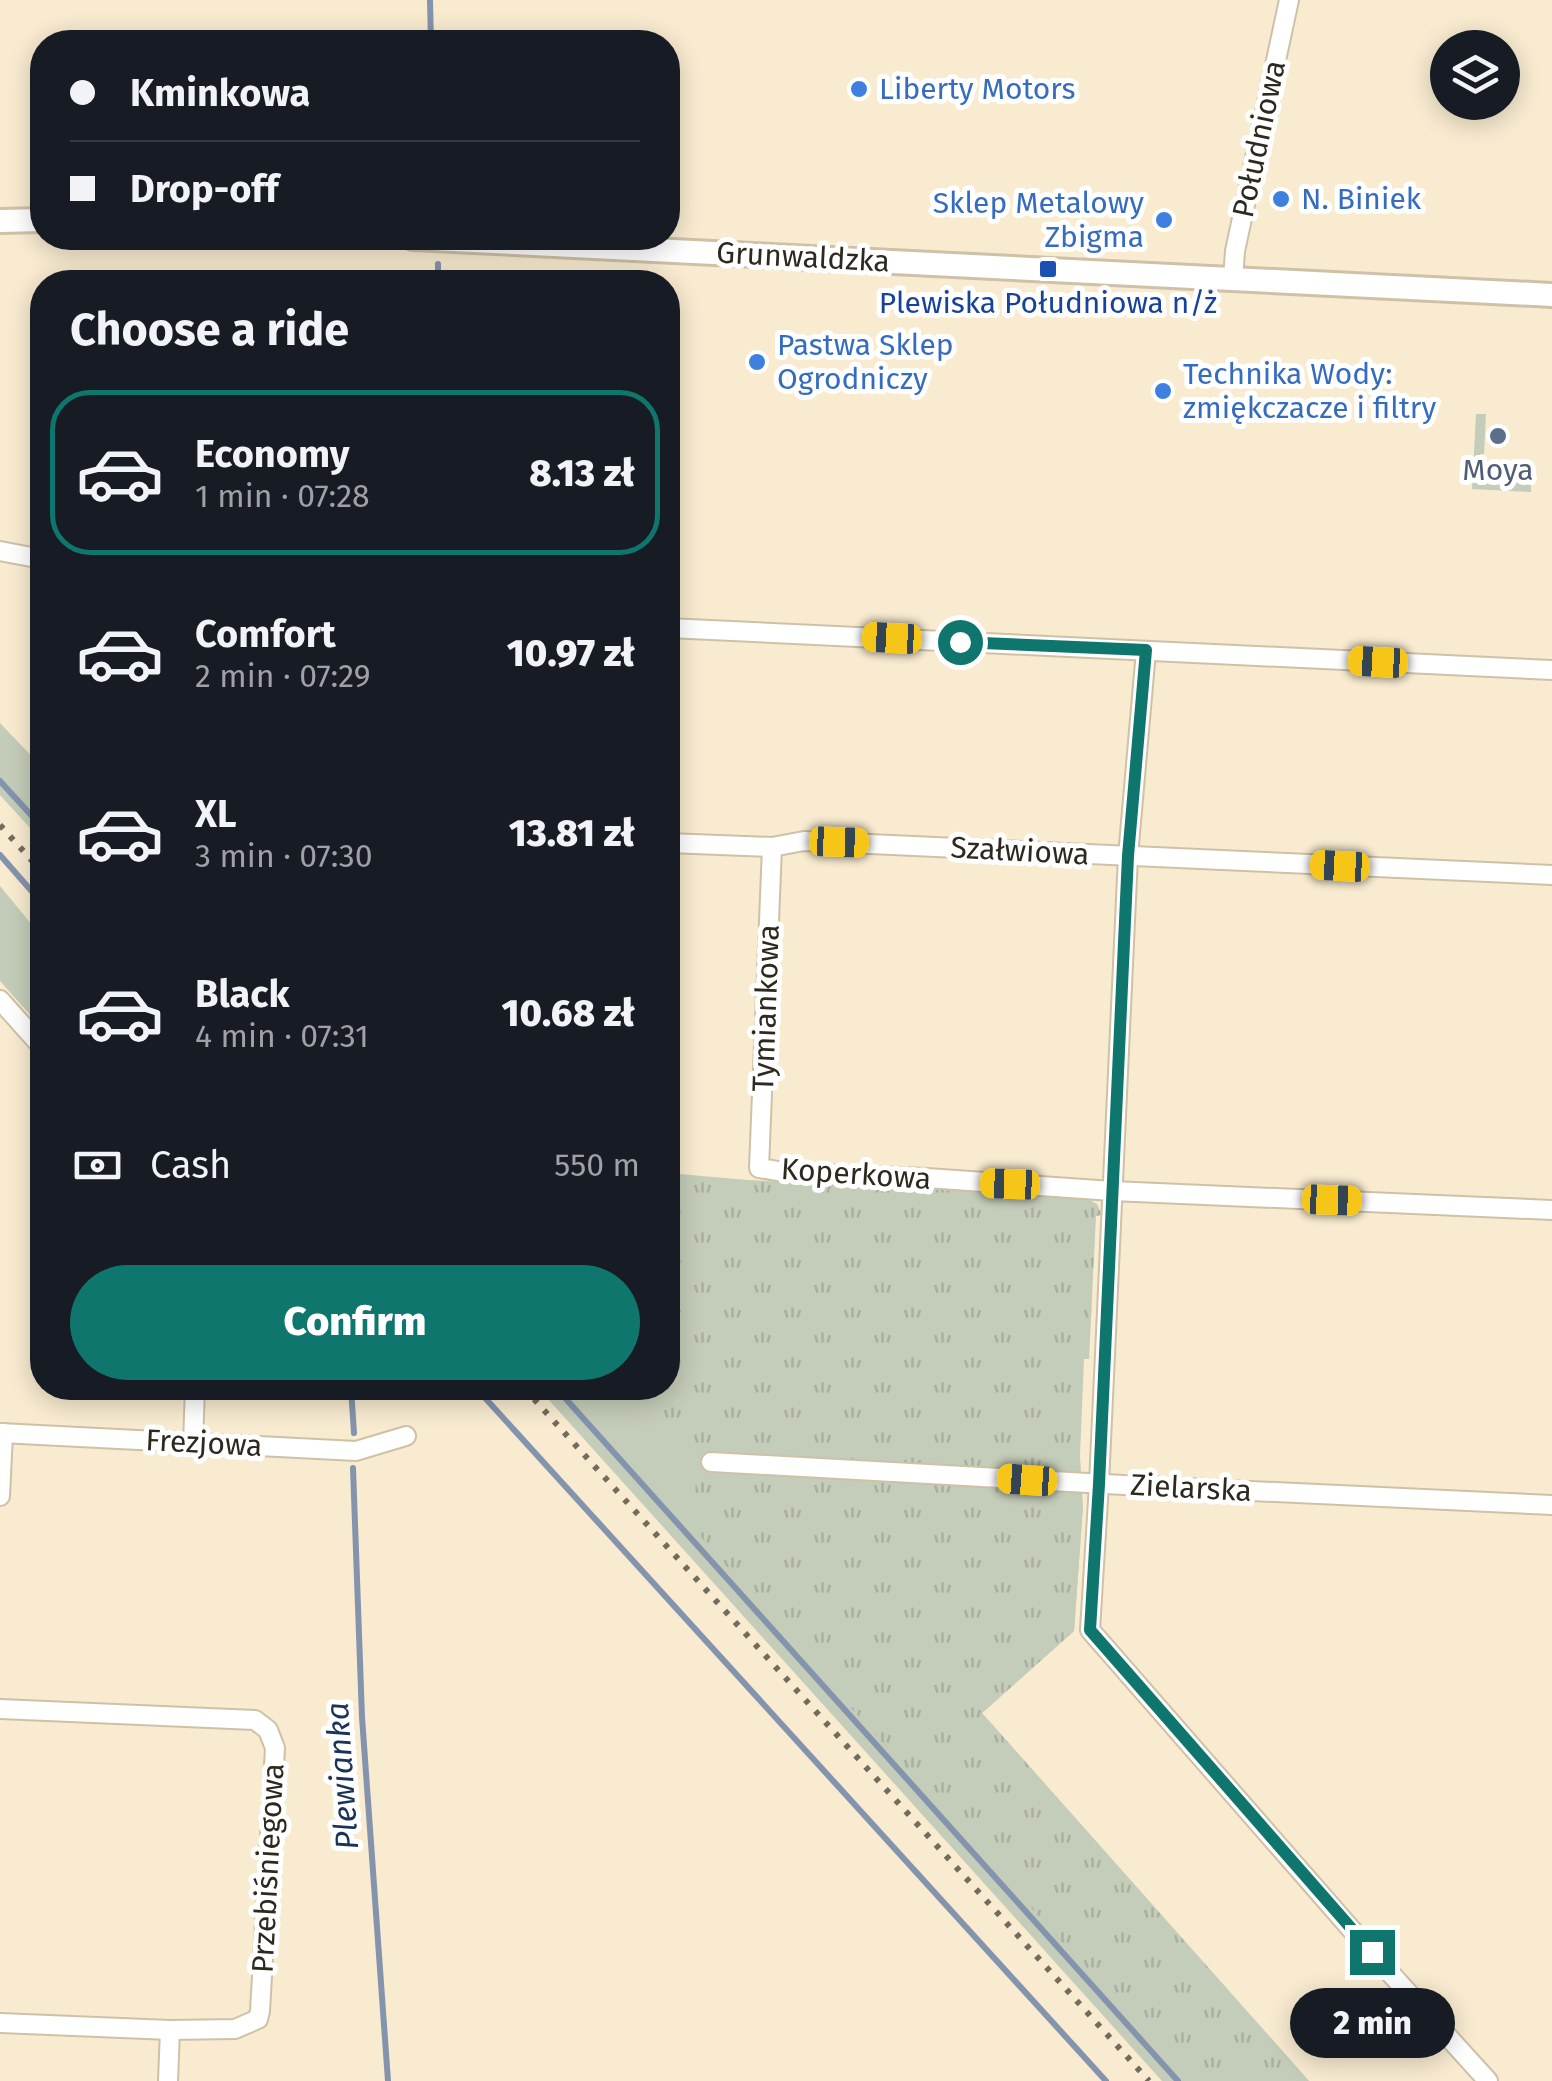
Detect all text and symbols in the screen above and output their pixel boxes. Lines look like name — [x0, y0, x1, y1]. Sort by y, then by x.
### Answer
map controls — [1430, 30, 1520, 120]
button: layers — [1430, 30, 1520, 120]
street label: Południowa — [1225, 57, 1293, 221]
text: Kminkowa — [130, 70, 310, 116]
place label: Liberty Motors — [879, 71, 1075, 107]
marker: Liberty Motors — [848, 78, 870, 100]
text: Drop-off — [130, 166, 278, 212]
place label: N. Biniek — [1301, 181, 1422, 217]
place label: Sklep Metalowy Zbigma — [933, 185, 1144, 255]
marker: N. Biniek — [1270, 188, 1292, 210]
marker: Sklep Metalowy Zbigma — [1153, 209, 1175, 231]
street label: Grunwaldzka — [715, 234, 891, 280]
marker: Plewiska Południowa n/ż — [1037, 258, 1059, 280]
place label: Plewiska Południowa n/ż — [879, 285, 1217, 321]
text: Choose a ride — [70, 303, 349, 357]
place label: Pastwa Sklep Ogrodniczy — [777, 327, 954, 397]
marker: Pastwa Sklep Ogrodniczy — [746, 351, 768, 373]
place label: Technika Wody: zmiękczacze i filtry — [1183, 356, 1436, 426]
marker: Technika Wody: zmiękczacze i filtry — [1152, 380, 1174, 402]
marker: Moya — [1487, 425, 1509, 447]
icon: car — [75, 428, 165, 518]
text: Economy — [195, 431, 350, 477]
text: 8.13 zł — [529, 450, 635, 496]
place label: Moya — [1462, 452, 1534, 488]
text: 1 min · 07:28 — [195, 477, 370, 515]
icon: car — [75, 608, 165, 698]
text: Comfort — [195, 611, 336, 657]
route start — [938, 620, 983, 665]
car — [861, 621, 923, 655]
text: 10.97 zł — [507, 630, 635, 676]
car — [1347, 645, 1409, 679]
text: 2 min · 07:29 — [195, 657, 371, 695]
icon: car — [75, 788, 165, 878]
text: XL — [195, 791, 237, 837]
text: 13.81 zł — [509, 810, 635, 856]
car — [808, 826, 870, 858]
street label: Szałwiowa — [950, 829, 1090, 873]
text: 3 min · 07:30 — [195, 837, 373, 875]
car — [1309, 849, 1371, 883]
street label: Tymiankowa — [745, 924, 787, 1092]
icon: car — [75, 968, 165, 1058]
text: Black — [195, 971, 290, 1017]
text: 10.68 zł — [502, 990, 635, 1036]
text: 4 min · 07:31 — [195, 1017, 369, 1055]
icon: cash — [70, 1138, 125, 1193]
text: Cash — [150, 1142, 231, 1188]
text: 550 m — [554, 1146, 640, 1184]
street label: Koperkowa — [780, 1151, 932, 1197]
car — [979, 1168, 1041, 1200]
car — [1301, 1184, 1363, 1216]
button: Confirm — [70, 1265, 640, 1380]
street label: Frezjowa — [145, 1422, 263, 1464]
car — [996, 1463, 1058, 1497]
street label: Zielarska — [1129, 1467, 1253, 1509]
water label: Plewianka — [318, 1701, 366, 1851]
street label: Przebiśniegowa — [245, 1762, 291, 1974]
route end — [1350, 1930, 1395, 1975]
callout: 2 min — [1290, 1987, 1454, 2057]
text: 2 min — [1333, 2004, 1412, 2042]

